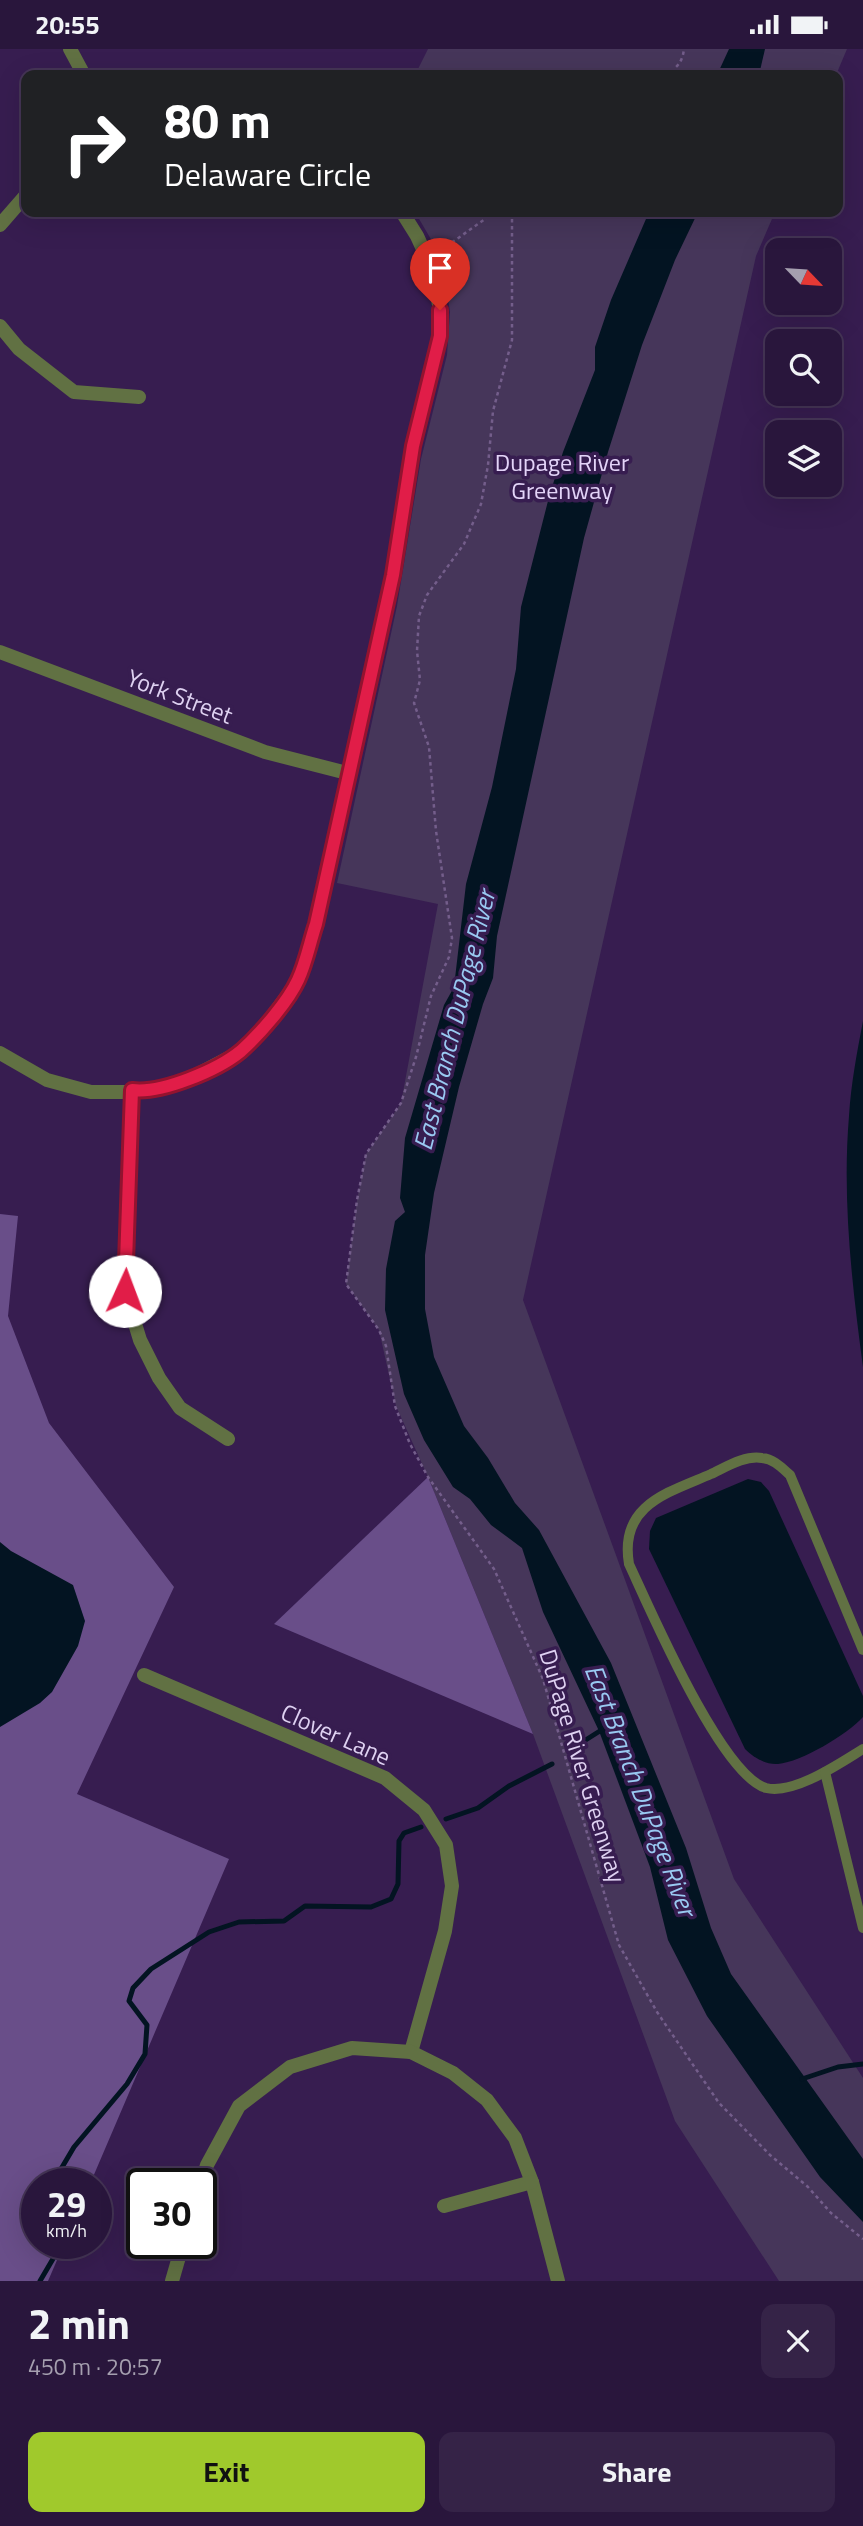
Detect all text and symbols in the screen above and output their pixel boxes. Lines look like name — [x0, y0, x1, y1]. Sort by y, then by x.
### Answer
text: 20:55 — [35, 5, 100, 44]
text: 80 m — [164, 82, 271, 157]
icon: right — [49, 98, 140, 189]
text: Delaware Circle — [164, 150, 371, 198]
pin — [410, 238, 470, 310]
north arrow — [765, 238, 842, 315]
map controls — [765, 238, 842, 497]
icon: arrive — [421, 249, 459, 287]
button: search — [765, 329, 842, 406]
button: layers — [765, 420, 842, 497]
park label: Dupage River Greenway — [495, 444, 629, 508]
street label: York Street — [122, 659, 239, 733]
water label: East Branch DuPage River — [403, 883, 506, 1154]
position arrow — [88, 1254, 162, 1328]
street label: DuPage River Greenway — [530, 1645, 636, 1888]
water label: East Branch DuPage River — [575, 1659, 708, 1924]
street label: Clover Lane — [275, 1694, 397, 1774]
speed limit sign: 30 — [126, 2168, 217, 2259]
text: 29 — [47, 2177, 86, 2231]
text: km/h — [46, 2217, 87, 2244]
text: 2 min — [28, 2291, 130, 2355]
button: close — [761, 2304, 835, 2378]
text: 450 m · 20:57 — [28, 2349, 163, 2384]
button: Exit — [28, 2432, 425, 2512]
button: Share — [439, 2432, 835, 2512]

